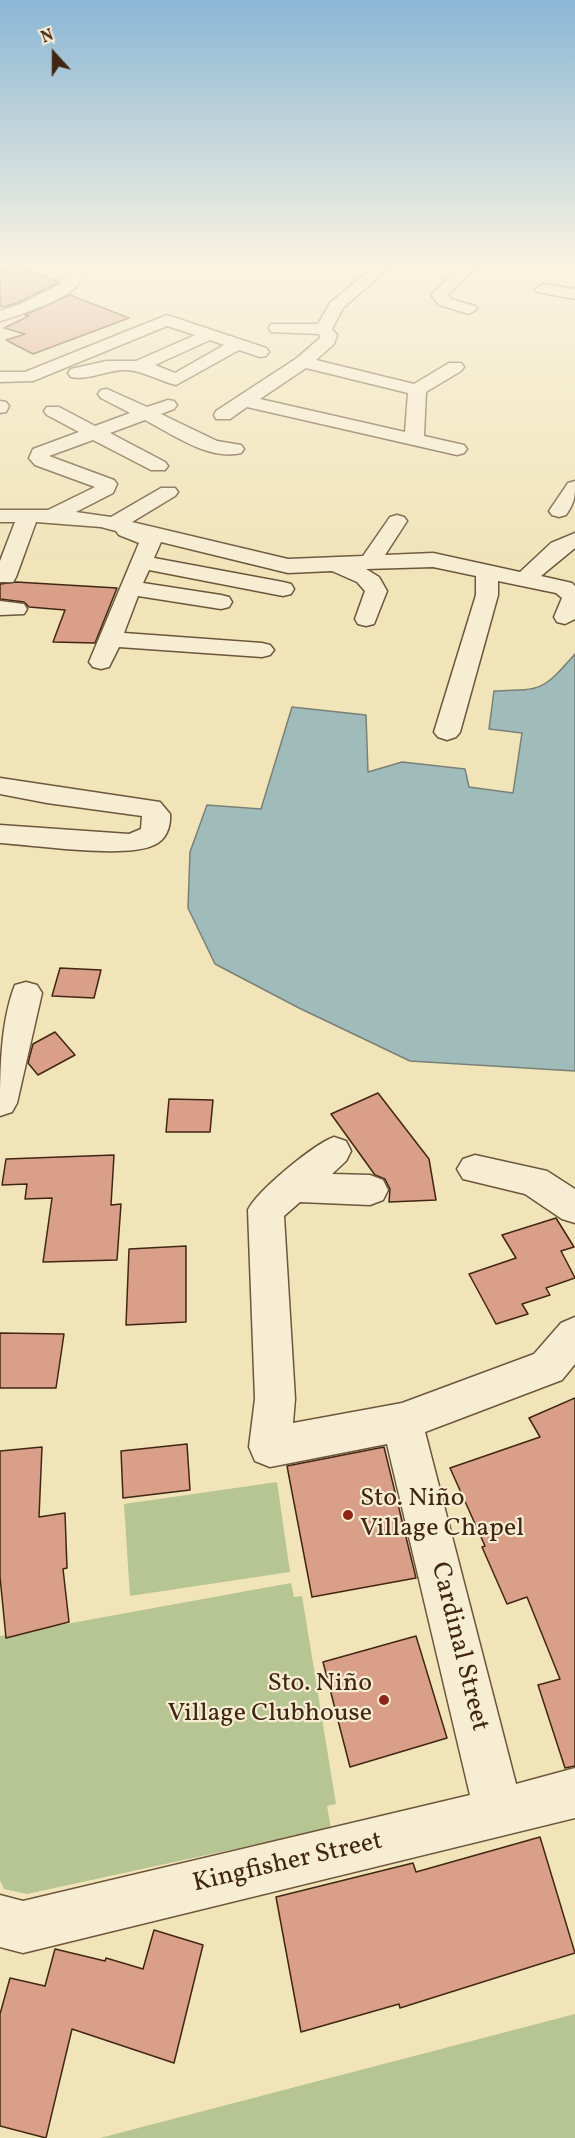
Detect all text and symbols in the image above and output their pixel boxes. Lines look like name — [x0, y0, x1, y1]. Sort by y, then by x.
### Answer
north arrow — [24, 24, 84, 84]
text: N — [38, 25, 57, 50]
place label: Sto. Niño Village Chapel — [360, 1484, 524, 1546]
marker: Sto. Niño Village Chapel — [341, 1508, 355, 1522]
street label: Cardinal Street — [422, 1559, 494, 1735]
place label: Sto. Niño Village Clubhouse — [168, 1669, 372, 1730]
marker: Sto. Niño Village Clubhouse — [377, 1693, 391, 1707]
street label: Kingfisher Street — [190, 1827, 386, 1901]

